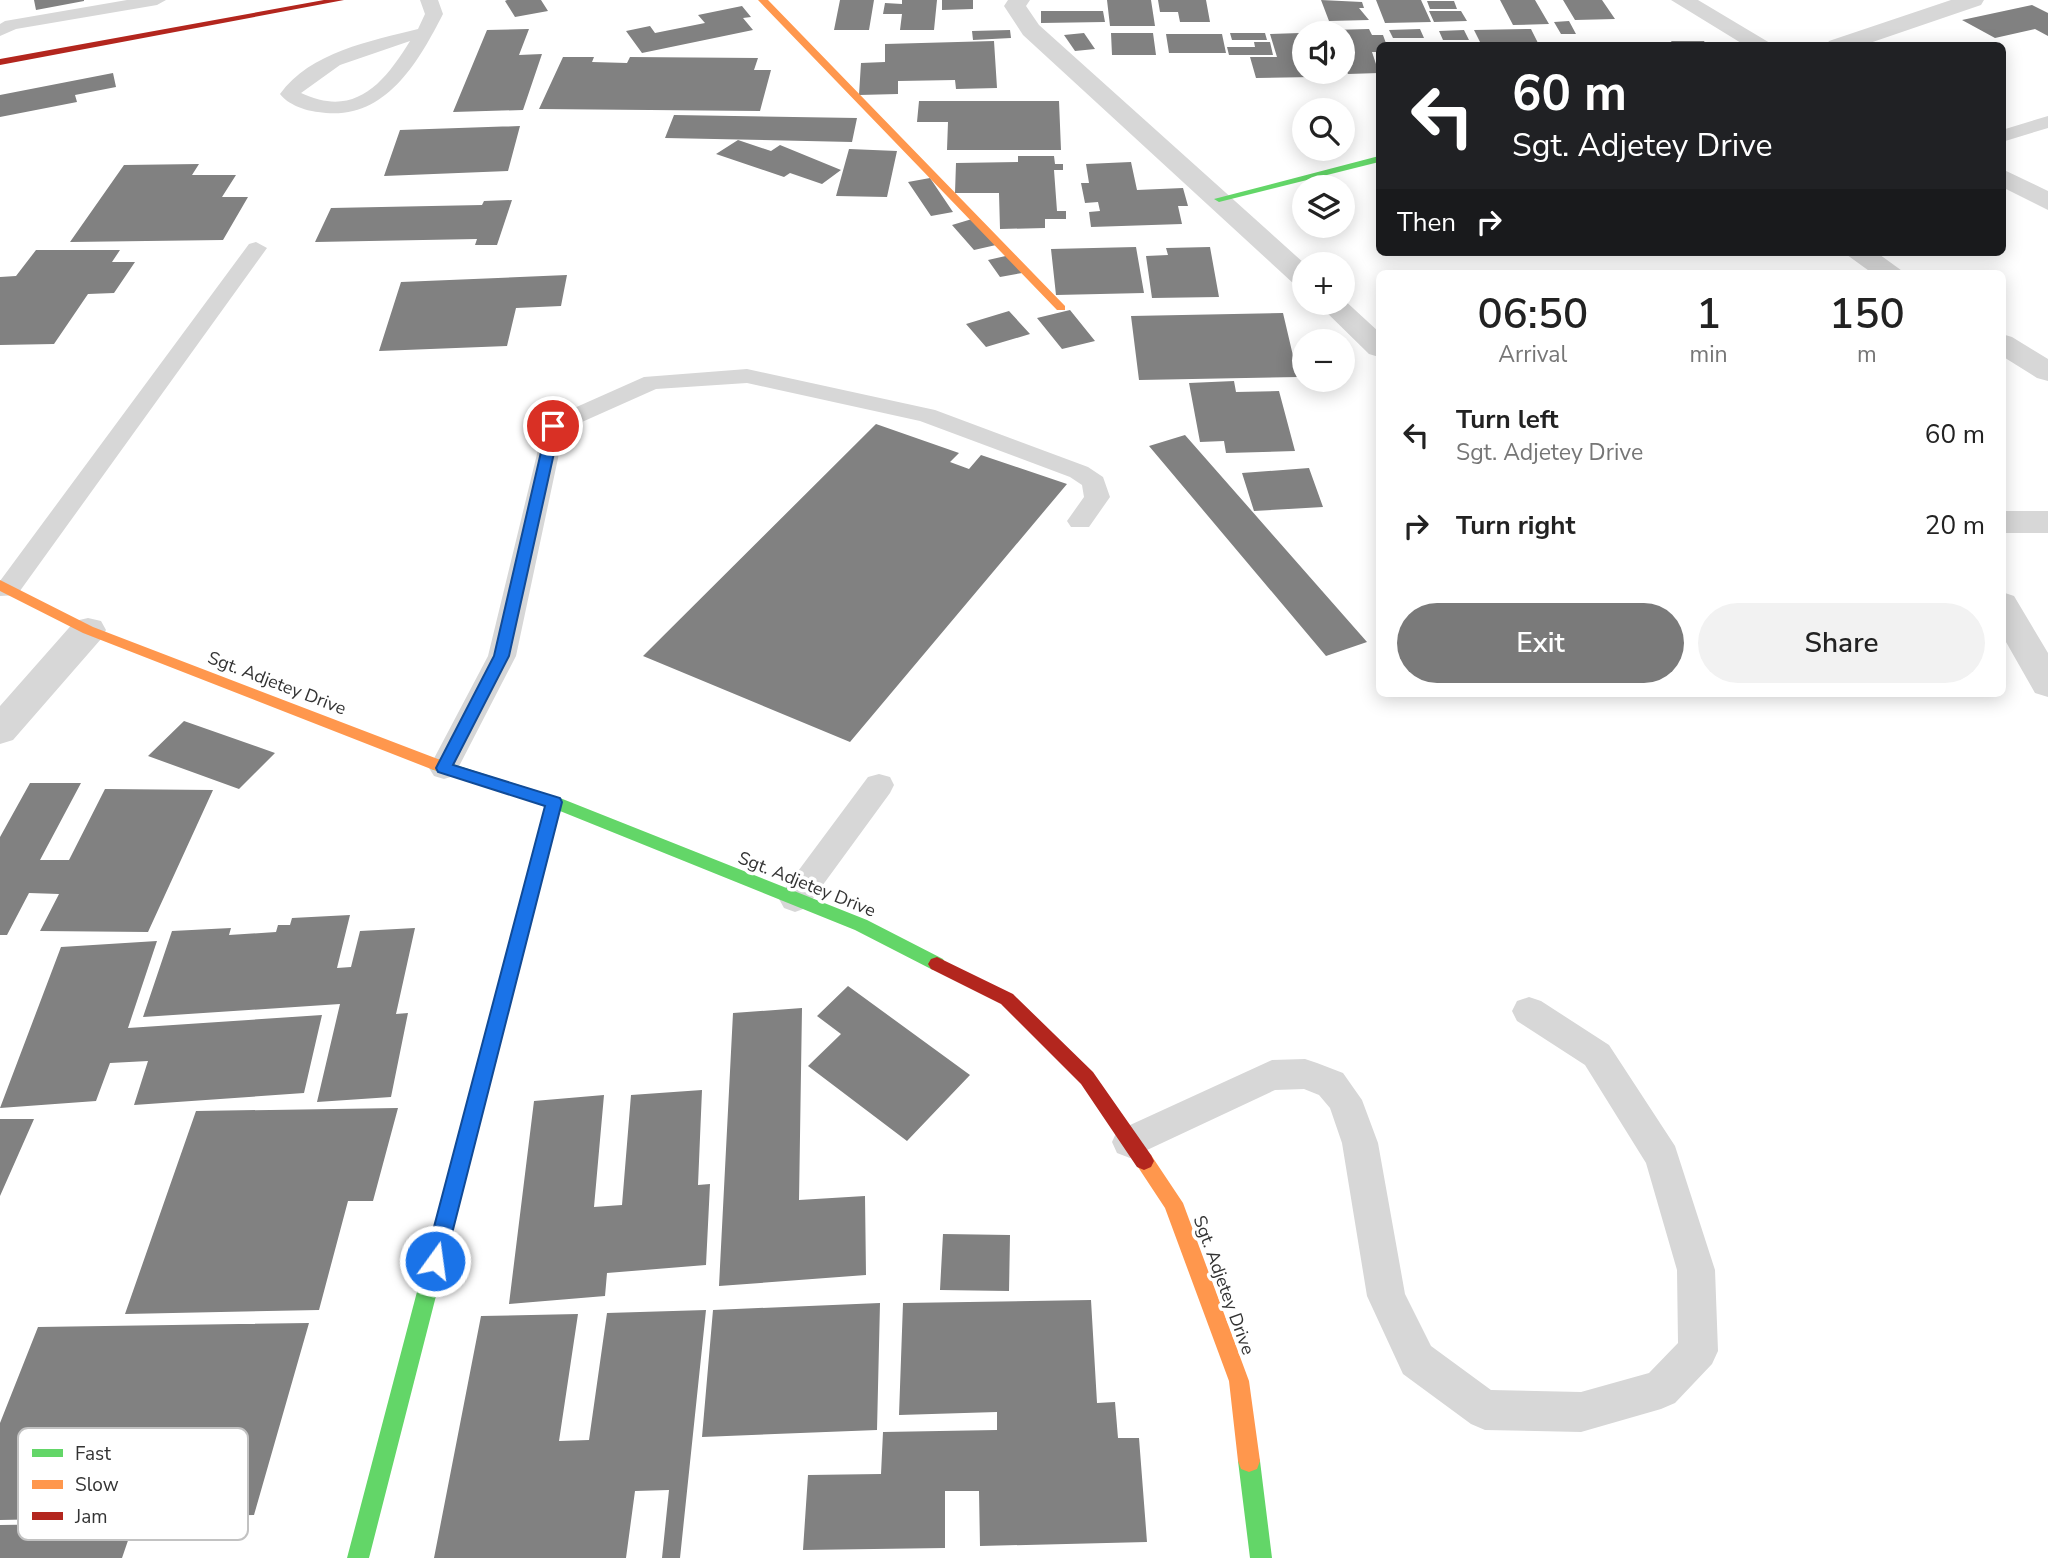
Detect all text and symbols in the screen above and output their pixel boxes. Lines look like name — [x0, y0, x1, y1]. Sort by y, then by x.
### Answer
map controls — [1292, 21, 1355, 392]
button: sound — [1292, 21, 1355, 84]
text: 60 m — [1512, 60, 1627, 127]
icon: left — [1397, 70, 1488, 161]
button: search — [1292, 98, 1355, 161]
text: Sgt. Adjetey Drive — [1512, 124, 1772, 167]
button: layers — [1292, 175, 1355, 238]
icon: right — [1470, 203, 1508, 241]
text: Then — [1397, 205, 1456, 240]
button: + — [1292, 252, 1355, 315]
text: 06:50 — [1477, 286, 1588, 343]
text: 1 — [1696, 286, 1721, 343]
text: 150 — [1829, 286, 1905, 343]
button: − — [1292, 329, 1355, 392]
text: Arrival — [1498, 339, 1567, 370]
text: min — [1690, 339, 1728, 370]
text: m — [1857, 339, 1877, 370]
pin — [523, 396, 583, 456]
text: Turn left — [1456, 402, 1559, 437]
icon: arrive — [534, 407, 572, 445]
icon: left — [1397, 416, 1435, 454]
text: 60 m — [1925, 417, 1985, 452]
text: Sgt. Adjetey Drive — [1456, 437, 1643, 468]
icon: right — [1397, 507, 1435, 545]
text: Turn right — [1456, 508, 1575, 543]
text: 20 m — [1925, 508, 1985, 543]
button: Exit — [1397, 603, 1684, 683]
button: Share — [1698, 603, 1985, 683]
street label: Sgt. Adjetey Drive — [204, 646, 350, 720]
street label: Sgt. Adjetey Drive — [735, 845, 879, 923]
street label: Sgt. Adjetey Drive — [1188, 1212, 1260, 1358]
position arrow — [398, 1224, 472, 1298]
legend — [18, 1428, 248, 1540]
text: Fast — [75, 1441, 111, 1467]
text: Slow — [75, 1472, 119, 1498]
text: Jam — [74, 1504, 108, 1530]

